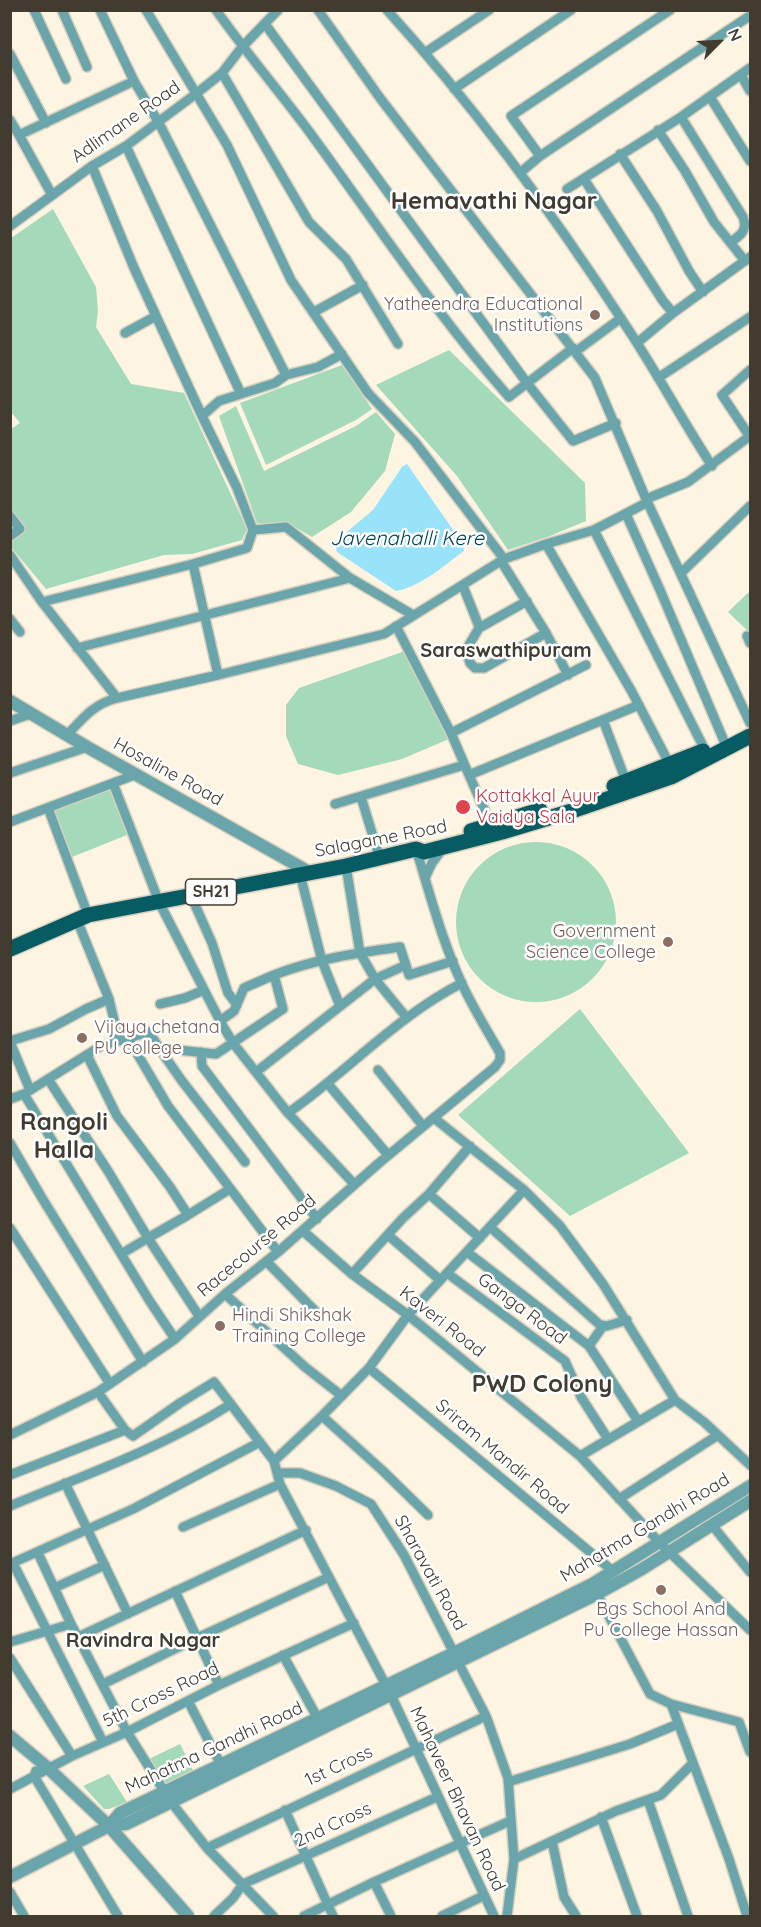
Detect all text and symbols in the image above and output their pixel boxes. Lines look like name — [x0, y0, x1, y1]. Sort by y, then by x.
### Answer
north arrow — [689, 12, 749, 72]
text: N — [724, 25, 747, 44]
street label: Adlimane Road — [67, 76, 185, 168]
district label: Hemavathi Nagar — [391, 188, 597, 216]
place label: Yatheendra Educational Institutions — [384, 294, 583, 336]
marker: Yatheendra Educational Institutions — [588, 308, 602, 322]
water label: Javenahalli Kere — [330, 527, 484, 551]
district label: Saraswathipuram — [420, 639, 592, 663]
street label: Hosaline Road — [110, 733, 226, 811]
place label: Kottakkal Ayur Vaidya Sala — [476, 786, 599, 828]
marker: Kottakkal Ayur Vaidya Sala — [454, 798, 472, 816]
street label: Salagame Road — [313, 816, 449, 862]
road number: SH21 — [186, 879, 236, 905]
place label: Government Science College — [526, 921, 656, 964]
marker: Government Science College — [661, 935, 675, 949]
place label: Vijaya chetana PU college — [94, 1017, 220, 1060]
marker: Vijaya chetana PU college — [75, 1031, 89, 1045]
district label: Rangoli Halla — [20, 1109, 108, 1165]
street label: Racecourse Road — [193, 1190, 321, 1302]
street label: Ganga Road — [473, 1269, 571, 1349]
street label: Kaveri Road — [395, 1282, 489, 1362]
place label: Hindi Shikshak Training College — [232, 1305, 366, 1348]
marker: Hindi Shikshak Training College — [213, 1319, 227, 1333]
district label: PWD Colony — [472, 1371, 612, 1399]
street label: Sriram Mandir Road — [431, 1395, 573, 1519]
street label: Mahatma Gandhi Road — [556, 1469, 734, 1587]
street label: Sharavati Road — [389, 1512, 471, 1634]
marker: Bgs School And Pu College Hassan — [654, 1583, 668, 1597]
place label: Bgs School And Pu College Hassan — [584, 1599, 738, 1642]
district label: Ravindra Nagar — [66, 1629, 220, 1653]
street label: 5th Cross Road — [99, 1658, 223, 1732]
street label: Mahatma Gandhi Road — [122, 1697, 306, 1799]
street label: Mahaveer Bhavan Road — [405, 1703, 509, 1895]
street label: 1st Cross — [302, 1741, 376, 1791]
street label: 2nd Cross — [291, 1798, 375, 1852]

